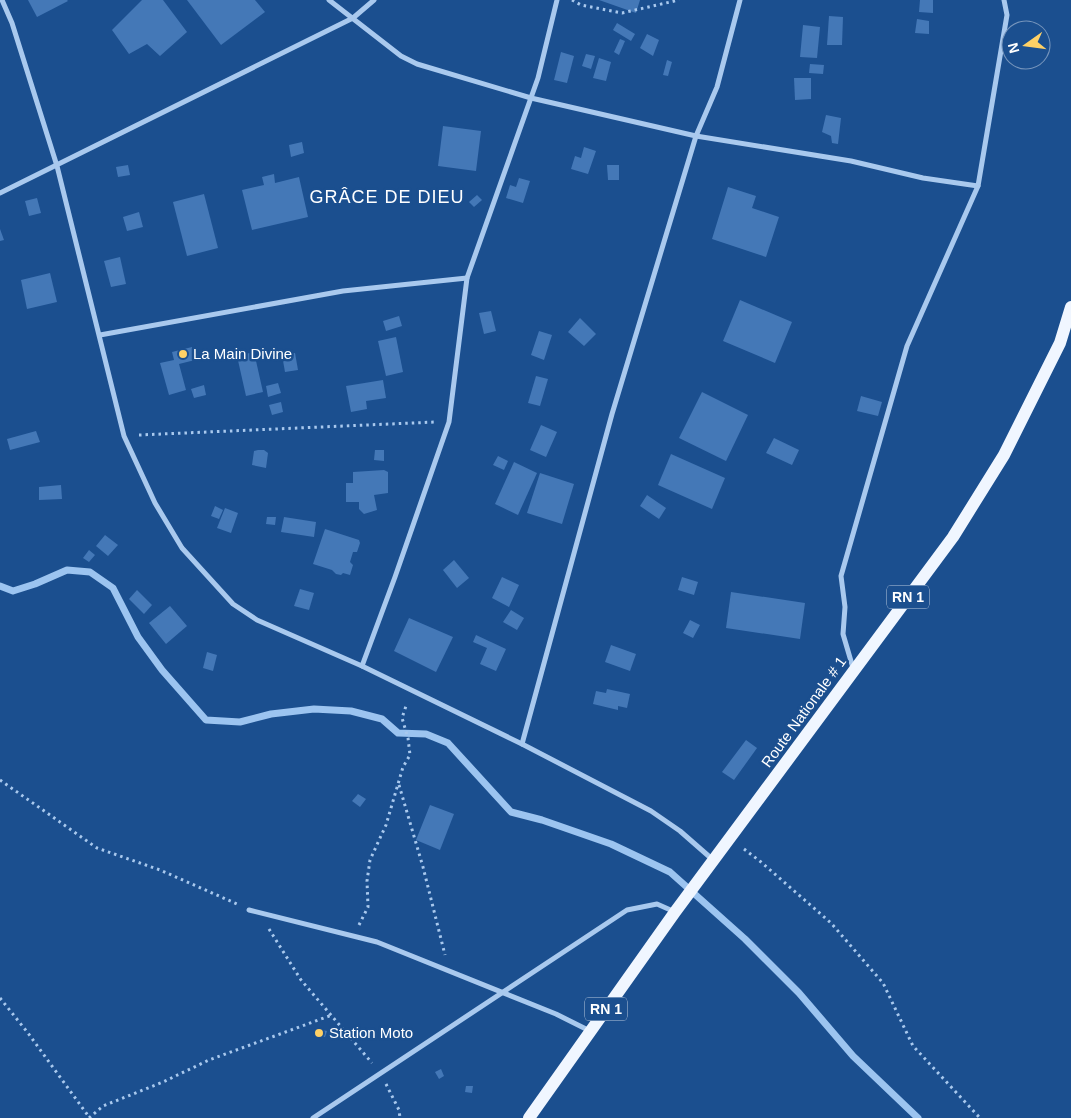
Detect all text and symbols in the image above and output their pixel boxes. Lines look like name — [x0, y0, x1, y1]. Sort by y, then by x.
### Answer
north arrow — [1001, 20, 1051, 70]
text: N — [1004, 41, 1022, 55]
district label: GRÂCE DE DIEU — [309, 187, 465, 207]
place label: La Main Divine — [193, 345, 292, 362]
marker: La Main Divine — [177, 348, 189, 360]
road number: RN 1 — [887, 586, 929, 608]
street label: Route Nationale # 1 — [758, 653, 849, 770]
road number: RN 1 — [585, 998, 627, 1021]
place label: Station Moto — [329, 1024, 413, 1041]
marker: Station Moto — [313, 1027, 325, 1039]

